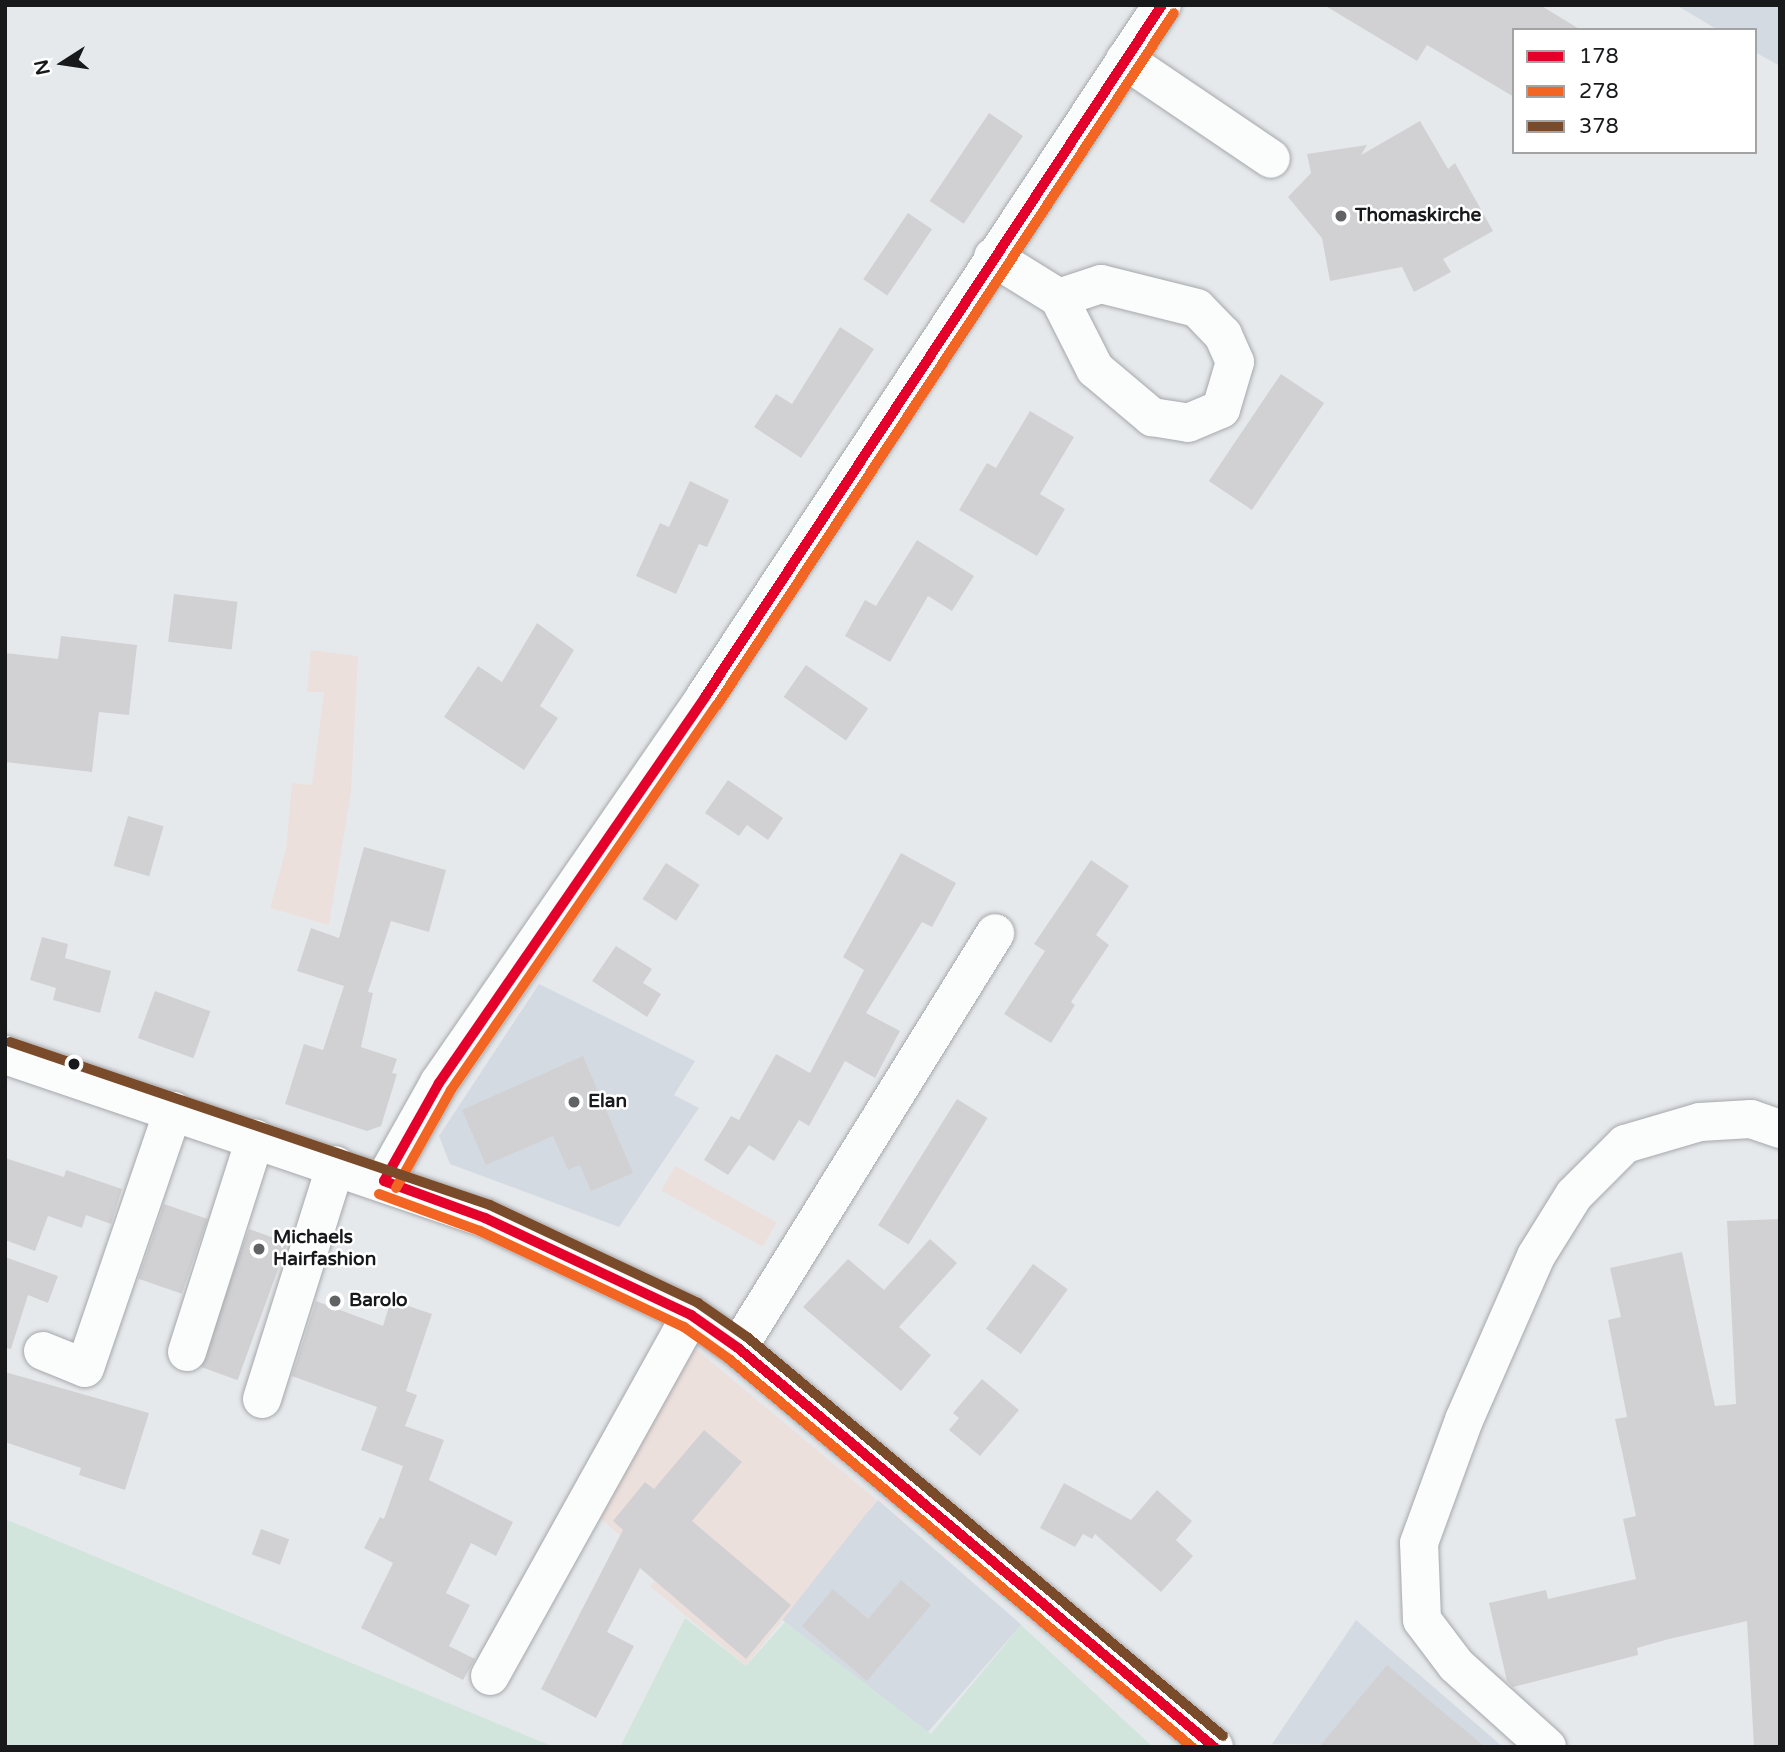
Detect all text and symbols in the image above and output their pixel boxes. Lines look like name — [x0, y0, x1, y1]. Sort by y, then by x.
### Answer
north arrow — [28, 28, 98, 98]
legend — [1512, 28, 1757, 154]
text: 178 — [1579, 44, 1619, 69]
text: N — [30, 58, 55, 77]
text: 278 — [1579, 79, 1619, 104]
text: 378 — [1579, 114, 1619, 139]
place label: Thomaskirche — [1355, 205, 1481, 227]
marker: Thomaskirche — [1333, 208, 1349, 224]
unlabelled marker — [67, 1057, 81, 1071]
place label: Elan — [588, 1091, 627, 1113]
marker: Elan — [566, 1094, 582, 1110]
place label: Michaels Hairfashion — [273, 1227, 376, 1271]
marker: Michaels Hairfashion — [251, 1241, 267, 1257]
place label: Barolo — [349, 1290, 408, 1312]
marker: Barolo — [327, 1293, 343, 1309]

